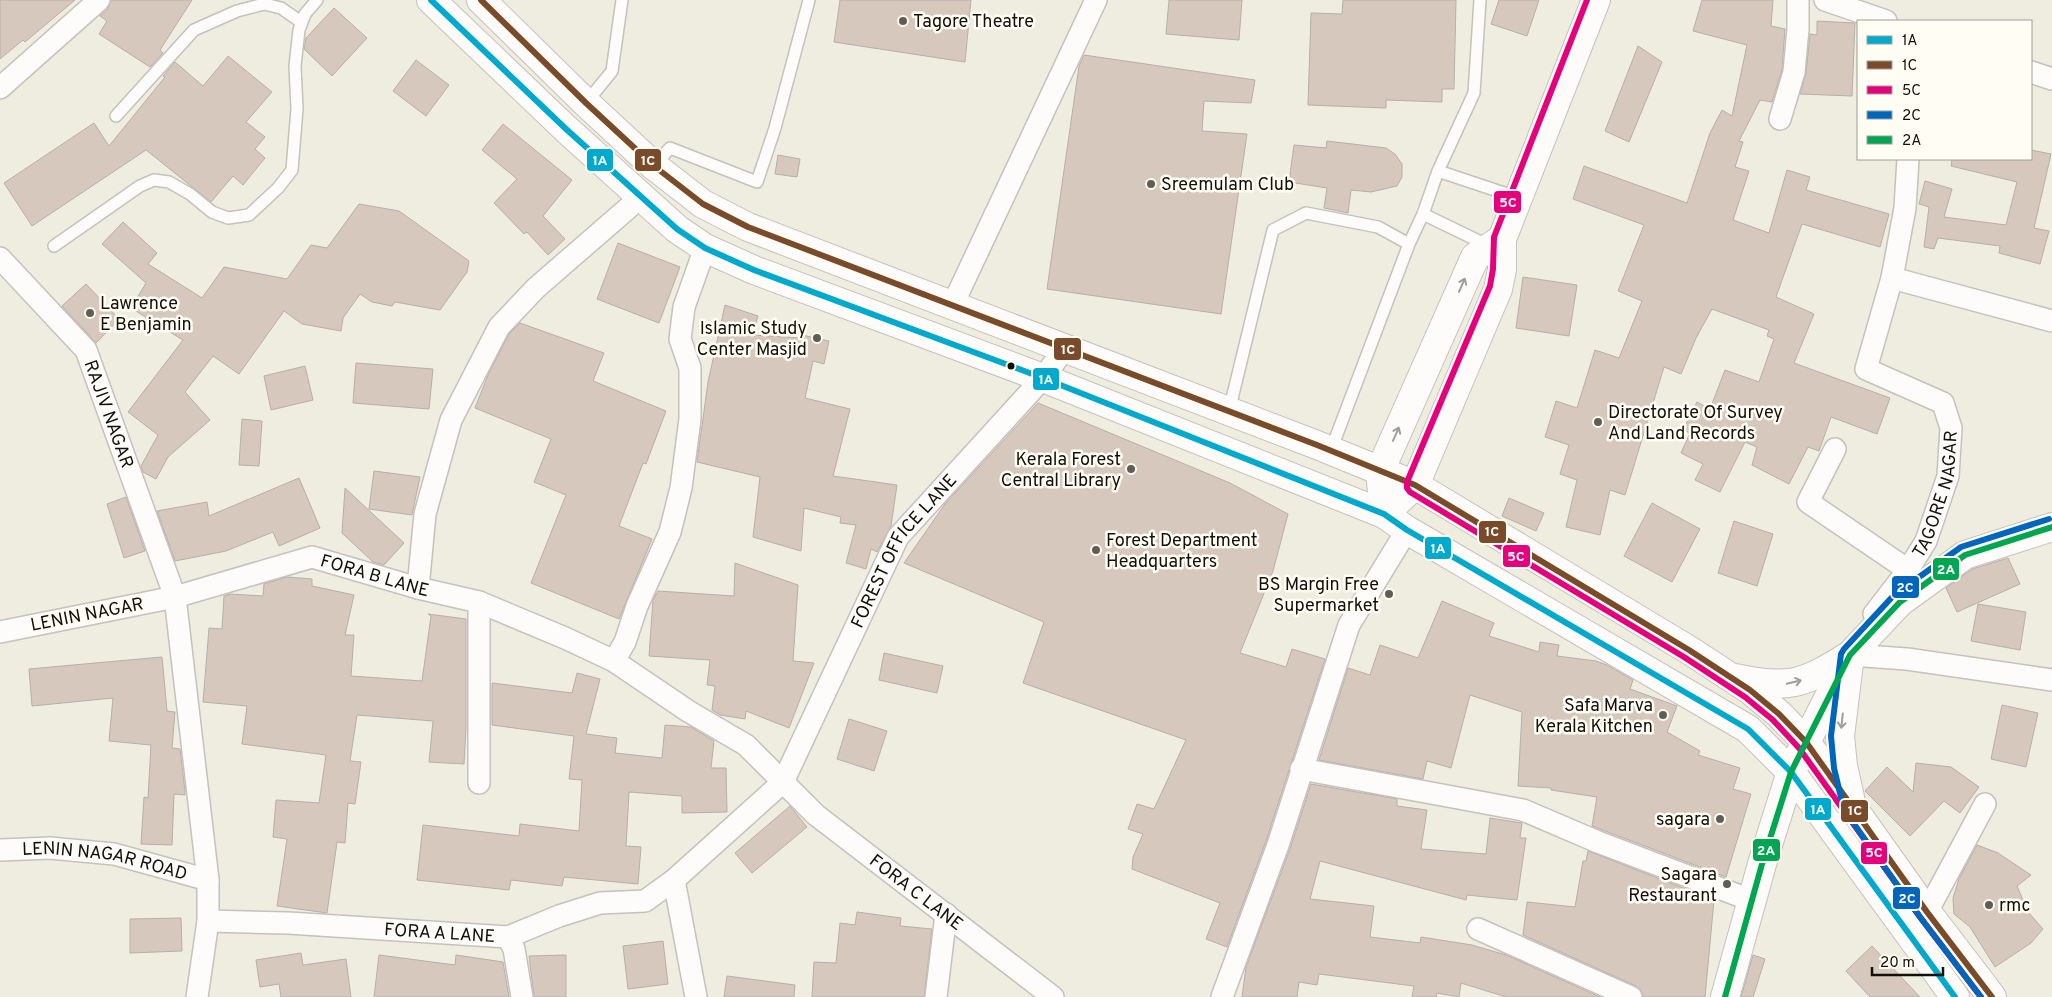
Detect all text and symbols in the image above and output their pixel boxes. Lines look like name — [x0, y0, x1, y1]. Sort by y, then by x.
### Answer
place label: Tagore Theatre — [913, 11, 1034, 34]
marker: Tagore Theatre — [897, 15, 909, 27]
legend — [1857, 20, 2032, 160]
text: 1A — [1902, 32, 1917, 51]
text: 1C — [1902, 57, 1917, 76]
text: 5C — [1902, 82, 1921, 101]
text: 2C — [1902, 107, 1921, 126]
text: 2A — [1902, 132, 1921, 151]
line badge: 1A — [586, 148, 614, 172]
line badge: 1C — [634, 148, 662, 172]
text: 1A — [592, 153, 608, 170]
text: 1C — [641, 153, 655, 170]
place label: Sreemulam Club — [1161, 174, 1294, 197]
marker: Sreemulam Club — [1145, 178, 1157, 190]
line badge: 5C — [1493, 190, 1522, 214]
text: 5C — [1499, 195, 1517, 212]
one-way arrow — [1458, 278, 1468, 293]
place label: Lawrence E Benjamin — [100, 293, 192, 337]
marker: Lawrence E Benjamin — [84, 307, 96, 319]
place label: Islamic Study Center Masjid — [697, 318, 807, 362]
marker: Islamic Study Center Masjid — [811, 332, 823, 344]
line badge: 1C — [1053, 337, 1082, 361]
text: 1C — [1061, 342, 1075, 359]
street label: RAJIV NAGAR — [78, 357, 138, 472]
unlabelled marker — [1006, 361, 1016, 371]
line badge: 1A — [1032, 367, 1060, 391]
text: 1A — [1038, 372, 1054, 389]
place label: Directorate Of Survey And Land Records — [1608, 402, 1783, 446]
marker: Directorate Of Survey And Land Records — [1592, 416, 1604, 428]
one-way arrow — [1392, 427, 1402, 442]
street label: TAGORE NAGAR — [1908, 430, 1964, 563]
place label: Kerala Forest Central Library — [1001, 449, 1121, 493]
marker: Kerala Forest Central Library — [1125, 463, 1137, 475]
street label: FOREST OFFICE LANE — [847, 470, 963, 632]
line badge: 1C — [1478, 520, 1507, 544]
text: 1C — [1485, 524, 1499, 541]
place label: Forest Department Headquarters — [1106, 530, 1257, 574]
line badge: 1A — [1424, 536, 1452, 560]
text: 1A — [1430, 541, 1446, 558]
marker: Forest Department Headquarters — [1090, 544, 1102, 556]
line badge: 5C — [1502, 544, 1531, 568]
text: 5C — [1507, 549, 1525, 566]
street label: FORA B LANE — [317, 550, 431, 603]
line badge: 2A — [1932, 557, 1960, 581]
text: 2A — [1937, 562, 1955, 579]
place label: BS Margin Free Supermarket — [1258, 574, 1379, 618]
line badge: 2C — [1891, 575, 1920, 599]
text: 2C — [1896, 580, 1914, 597]
marker: BS Margin Free Supermarket — [1383, 588, 1395, 600]
street label: LENIN NAGAR — [29, 593, 146, 638]
one-way arrow — [1786, 677, 1802, 686]
place label: Safa Marva Kerala Kitchen — [1535, 695, 1653, 739]
marker: Safa Marva Kerala Kitchen — [1657, 709, 1669, 721]
one-way arrow — [1837, 712, 1847, 728]
line badge: 1A — [1804, 797, 1832, 821]
line badge: 1C — [1840, 799, 1869, 823]
text: 1A — [1810, 802, 1826, 819]
text: 1C — [1848, 803, 1862, 820]
place label: sagara — [1656, 809, 1710, 832]
marker: sagara — [1714, 813, 1726, 825]
street label: LENIN NAGAR ROAD — [22, 838, 190, 887]
line badge: 2A — [1752, 838, 1781, 862]
line badge: 5C — [1860, 841, 1888, 865]
text: 2A — [1757, 843, 1775, 860]
text: 5C — [1865, 845, 1883, 862]
street label: FORA C LANE — [864, 850, 967, 937]
place label: Sagara Restaurant — [1628, 864, 1717, 908]
marker: Sagara Restaurant — [1721, 878, 1733, 890]
line badge: 2C — [1892, 886, 1921, 910]
text: 2C — [1898, 891, 1916, 908]
place label: rmc — [1999, 895, 2030, 918]
marker: rmc — [1983, 899, 1995, 911]
street label: FORA A LANE — [383, 919, 496, 949]
scale bar — [1872, 944, 1943, 976]
text: 20 m — [1880, 954, 1915, 973]

